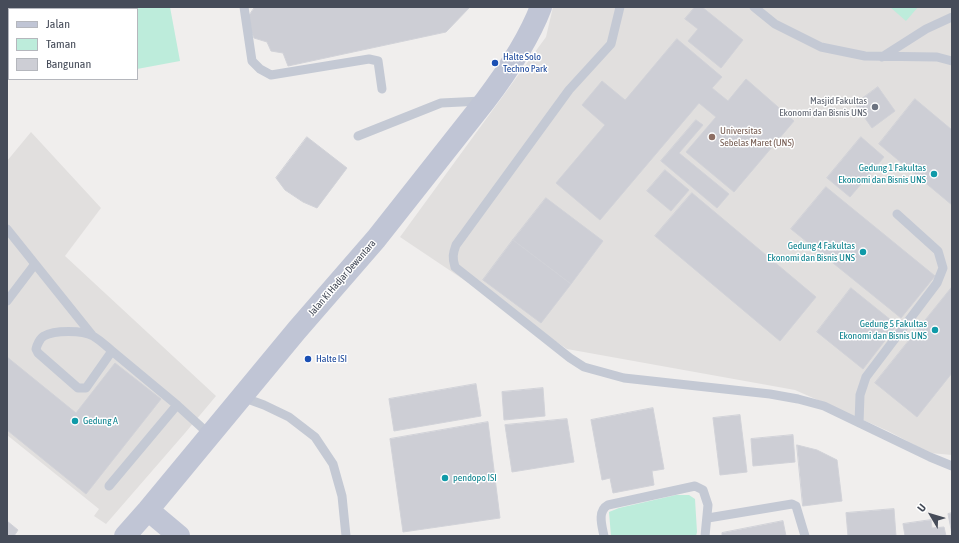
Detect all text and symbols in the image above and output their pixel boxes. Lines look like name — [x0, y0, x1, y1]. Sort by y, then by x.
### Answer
legend — [8, 8, 138, 80]
text: Jalan — [46, 17, 70, 31]
text: Taman — [46, 37, 76, 51]
place label: Halte Solo Techno Park — [503, 51, 547, 74]
text: Bangunan — [46, 57, 91, 71]
marker: Halte Solo Techno Park — [490, 58, 500, 68]
place label: Masjid Fakultas Ekonomi dan Bisnis UNS — [779, 95, 867, 118]
marker: Masjid Fakultas Ekonomi dan Bisnis UNS — [870, 102, 880, 112]
place label: Universitas Sebelas Maret (UNS) — [720, 125, 794, 148]
marker: Universitas Sebelas Maret (UNS) — [707, 132, 717, 142]
place label: Gedung 1 Fakultas Ekonomi dan Bisnis UNS — [838, 162, 926, 186]
marker: Gedung 1 Fakultas Ekonomi dan Bisnis UNS — [929, 169, 939, 179]
street label: Jalan Ki Hadjar Dewantara — [306, 238, 378, 318]
place label: Gedung 4 Fakultas Ekonomi dan Bisnis UNS — [767, 240, 855, 264]
marker: Gedung 4 Fakultas Ekonomi dan Bisnis UNS — [858, 247, 868, 257]
place label: Gedung 5 Fakultas Ekonomi dan Bisnis UNS — [839, 318, 927, 342]
marker: Gedung 5 Fakultas Ekonomi dan Bisnis UNS — [930, 325, 940, 335]
place label: Halte ISI — [316, 353, 347, 365]
marker: Halte ISI — [303, 354, 313, 364]
place label: Gedung A — [83, 415, 118, 427]
marker: Gedung A — [70, 416, 80, 426]
place label: pendopo ISI — [453, 472, 497, 484]
marker: pendopo ISI — [440, 473, 450, 483]
north arrow — [911, 495, 951, 535]
text: U — [915, 501, 928, 514]

